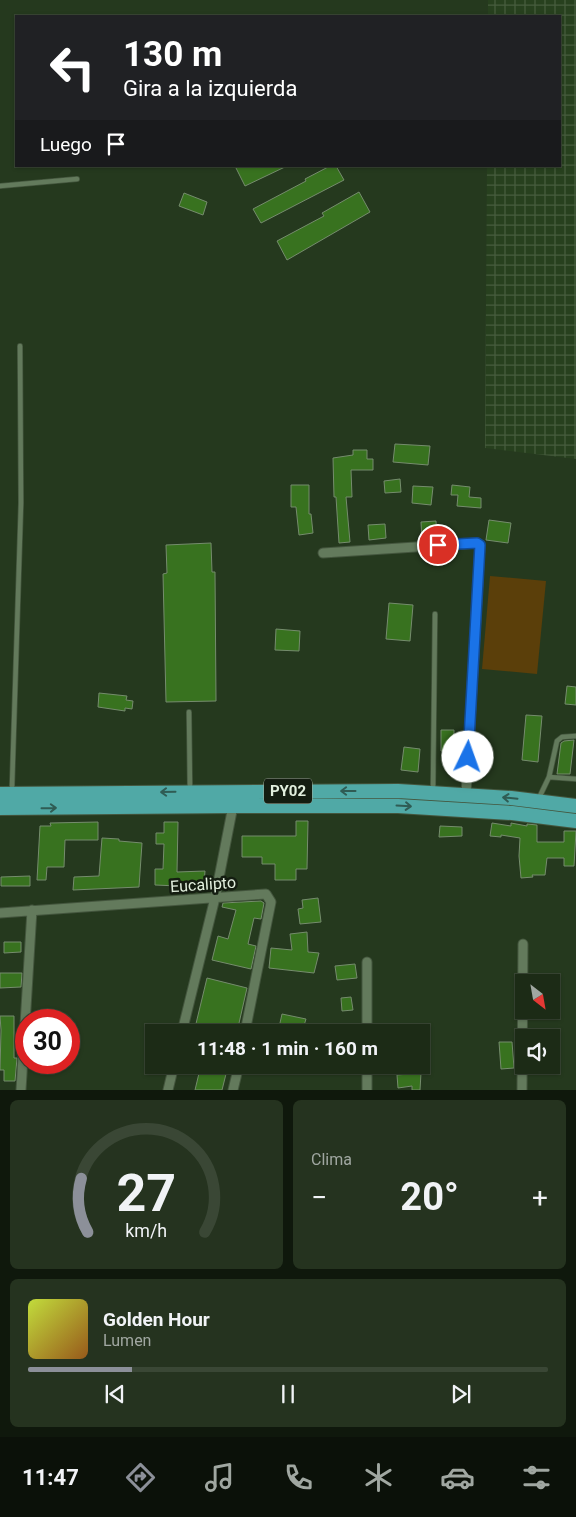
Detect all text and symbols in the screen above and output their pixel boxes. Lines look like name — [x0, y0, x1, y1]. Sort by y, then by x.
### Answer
text: 130 m — [123, 34, 222, 75]
icon: left — [40, 35, 105, 100]
text: Gira a la izquierda — [123, 76, 297, 101]
icon: arrive — [102, 130, 130, 158]
text: Luego — [40, 133, 92, 156]
pin — [417, 524, 459, 566]
icon: arrive — [424, 531, 452, 559]
position arrow — [441, 730, 493, 782]
road number: PY02 — [264, 778, 312, 804]
one-way arrow — [340, 786, 356, 796]
one-way arrow — [160, 787, 176, 797]
one-way arrow — [503, 793, 519, 803]
one-way arrow — [395, 802, 411, 811]
one-way arrow — [40, 803, 56, 813]
street label: Eucalipto — [170, 873, 237, 896]
north arrow — [515, 974, 560, 1019]
map controls — [515, 974, 560, 1074]
speed limit sign: 30 — [15, 1009, 80, 1074]
button: sound — [515, 1029, 560, 1074]
text: 11:48 · 1 min · 160 m — [197, 1037, 378, 1060]
text: Clima — [311, 1150, 352, 1169]
text: 27 — [117, 1163, 176, 1224]
text: 20° — [400, 1175, 459, 1219]
text: − — [311, 1181, 327, 1214]
text: + — [532, 1181, 548, 1214]
text: km/h — [126, 1220, 167, 1241]
text: Golden Hour — [103, 1308, 210, 1331]
text: Lumen — [103, 1331, 151, 1350]
icon: previous — [101, 1380, 129, 1408]
icon: pause — [274, 1380, 302, 1408]
icon: next — [447, 1380, 475, 1408]
icon: directions — [123, 1460, 158, 1495]
icon: music — [202, 1460, 237, 1495]
icon: phone — [281, 1460, 316, 1495]
icon: climate — [361, 1460, 396, 1495]
icon: car — [440, 1460, 475, 1495]
icon: filters — [519, 1460, 554, 1495]
text: 11:47 — [22, 1465, 79, 1490]

